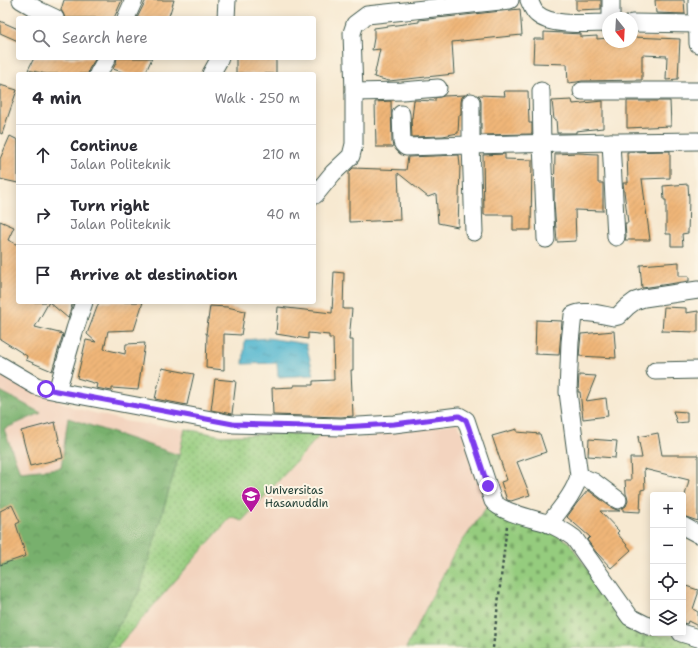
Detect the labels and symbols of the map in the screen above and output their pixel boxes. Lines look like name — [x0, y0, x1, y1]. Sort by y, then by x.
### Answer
north arrow — [602, 12, 638, 48]
route start — [37, 380, 55, 398]
route end — [479, 477, 497, 495]
place label: Universitas Hasanuddin — [265, 483, 329, 511]
school or university icon: Universitas Hasanuddin — [240, 485, 262, 513]

